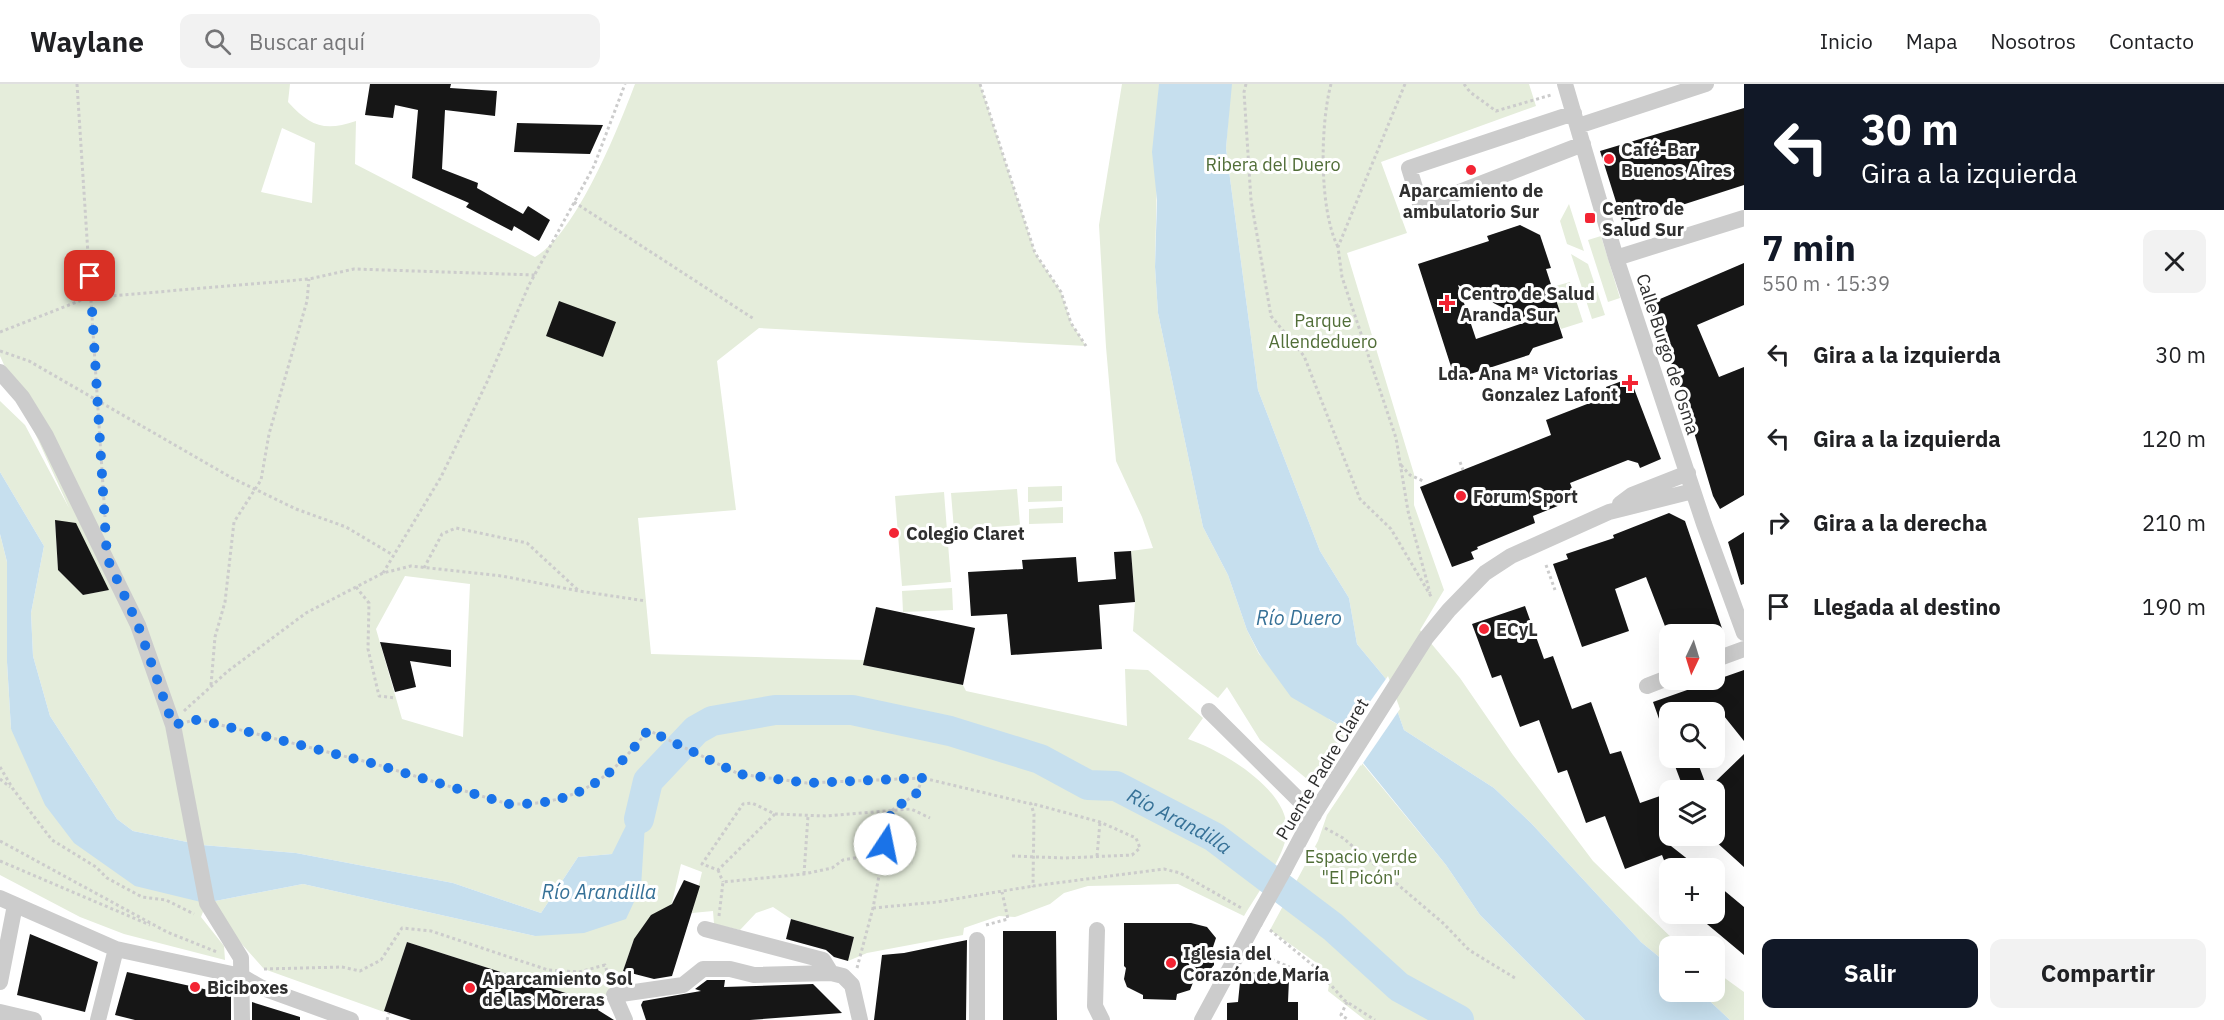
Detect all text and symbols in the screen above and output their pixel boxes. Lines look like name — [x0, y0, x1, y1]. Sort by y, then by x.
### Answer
search box — [180, 14, 600, 68]
text: Waylane — [30, 23, 144, 60]
icon: search — [201, 25, 234, 58]
text: Buscar aquí — [249, 27, 365, 56]
text: Inicio — [1820, 27, 1873, 55]
text: Mapa — [1906, 27, 1958, 55]
text: Nosotros — [1991, 27, 2076, 55]
text: Contacto — [2109, 27, 2194, 55]
text: 30 m — [1861, 102, 1959, 157]
icon: left — [1762, 108, 1840, 186]
place label: Café-Bar Buenos Aires — [1621, 138, 1732, 182]
marker: Café-Bar Buenos Aires — [1602, 152, 1616, 166]
park label: Ribera del Duero — [1206, 153, 1340, 176]
text: Gira a la izquierda — [1861, 155, 2077, 190]
marker: Aparcamiento de ambulatorio Sur — [1464, 163, 1478, 177]
place label: Aparcamiento de ambulatorio Sur — [1399, 179, 1543, 223]
place label: Centro de Salud Sur — [1602, 197, 1684, 241]
marker: Centro de Salud Sur — [1583, 211, 1597, 225]
text: 7 min — [1762, 224, 1856, 271]
button: close — [2143, 230, 2206, 293]
pin — [64, 250, 115, 301]
icon: arrive — [73, 259, 106, 292]
text: 550 m · 15:39 — [1762, 270, 1890, 297]
street label: Calle Burgo de Osma — [1631, 271, 1705, 438]
place label: Centro de Salud Aranda Sur — [1460, 282, 1595, 326]
marker: Centro de Salud Aranda Sur — [1438, 294, 1456, 312]
park label: Parque Allendeduero — [1269, 309, 1377, 353]
icon: left — [1762, 338, 1795, 371]
text: Gira a la izquierda — [1813, 340, 2001, 369]
text: 30 m — [2155, 340, 2206, 369]
place label: Lda. Ana Mª Victorias Gonzalez Lafont — [1438, 362, 1618, 406]
marker: Lda. Ana Mª Victorias Gonzalez Lafont — [1623, 376, 1637, 390]
icon: left — [1762, 422, 1795, 455]
text: Gira a la izquierda — [1813, 424, 2001, 453]
text: 120 m — [2142, 424, 2206, 453]
place label: Forum Sport — [1473, 485, 1578, 508]
marker: Forum Sport — [1454, 489, 1468, 503]
icon: right — [1762, 506, 1795, 539]
text: Gira a la derecha — [1813, 508, 1987, 537]
text: 210 m — [2142, 508, 2206, 537]
place label: Colegio Claret — [906, 522, 1025, 545]
marker: Colegio Claret — [887, 526, 901, 540]
icon: arrive — [1762, 590, 1795, 623]
text: Llegada al destino — [1813, 592, 2001, 621]
text: 190 m — [2142, 592, 2206, 621]
water label: Río Duero — [1256, 604, 1342, 631]
place label: ECyL — [1496, 618, 1538, 641]
marker: ECyL — [1477, 622, 1491, 636]
north arrow — [1659, 624, 1725, 690]
map controls — [1659, 624, 1725, 1002]
street label: Puente Padre Claret — [1271, 694, 1373, 844]
button: search — [1659, 702, 1725, 768]
button: layers — [1659, 780, 1725, 846]
water label: Río Arandilla — [1123, 781, 1238, 860]
position arrow — [853, 812, 917, 876]
park label: Espacio verde "El Picón" — [1305, 845, 1417, 889]
button: + — [1659, 858, 1725, 924]
water label: Río Arandilla — [541, 878, 657, 905]
button: − — [1659, 936, 1725, 1002]
button: Salir — [1762, 939, 1978, 1008]
button: Compartir — [1990, 939, 2206, 1008]
place label: Iglesia del Corazón de María — [1183, 942, 1329, 986]
marker: Iglesia del Corazón de María — [1164, 956, 1178, 970]
place label: Aparcamiento Sol de las Moreras — [482, 967, 633, 1011]
place label: Biciboxes — [207, 976, 288, 999]
marker: Biciboxes — [188, 980, 202, 994]
marker: Aparcamiento Sol de las Moreras — [463, 981, 477, 995]

